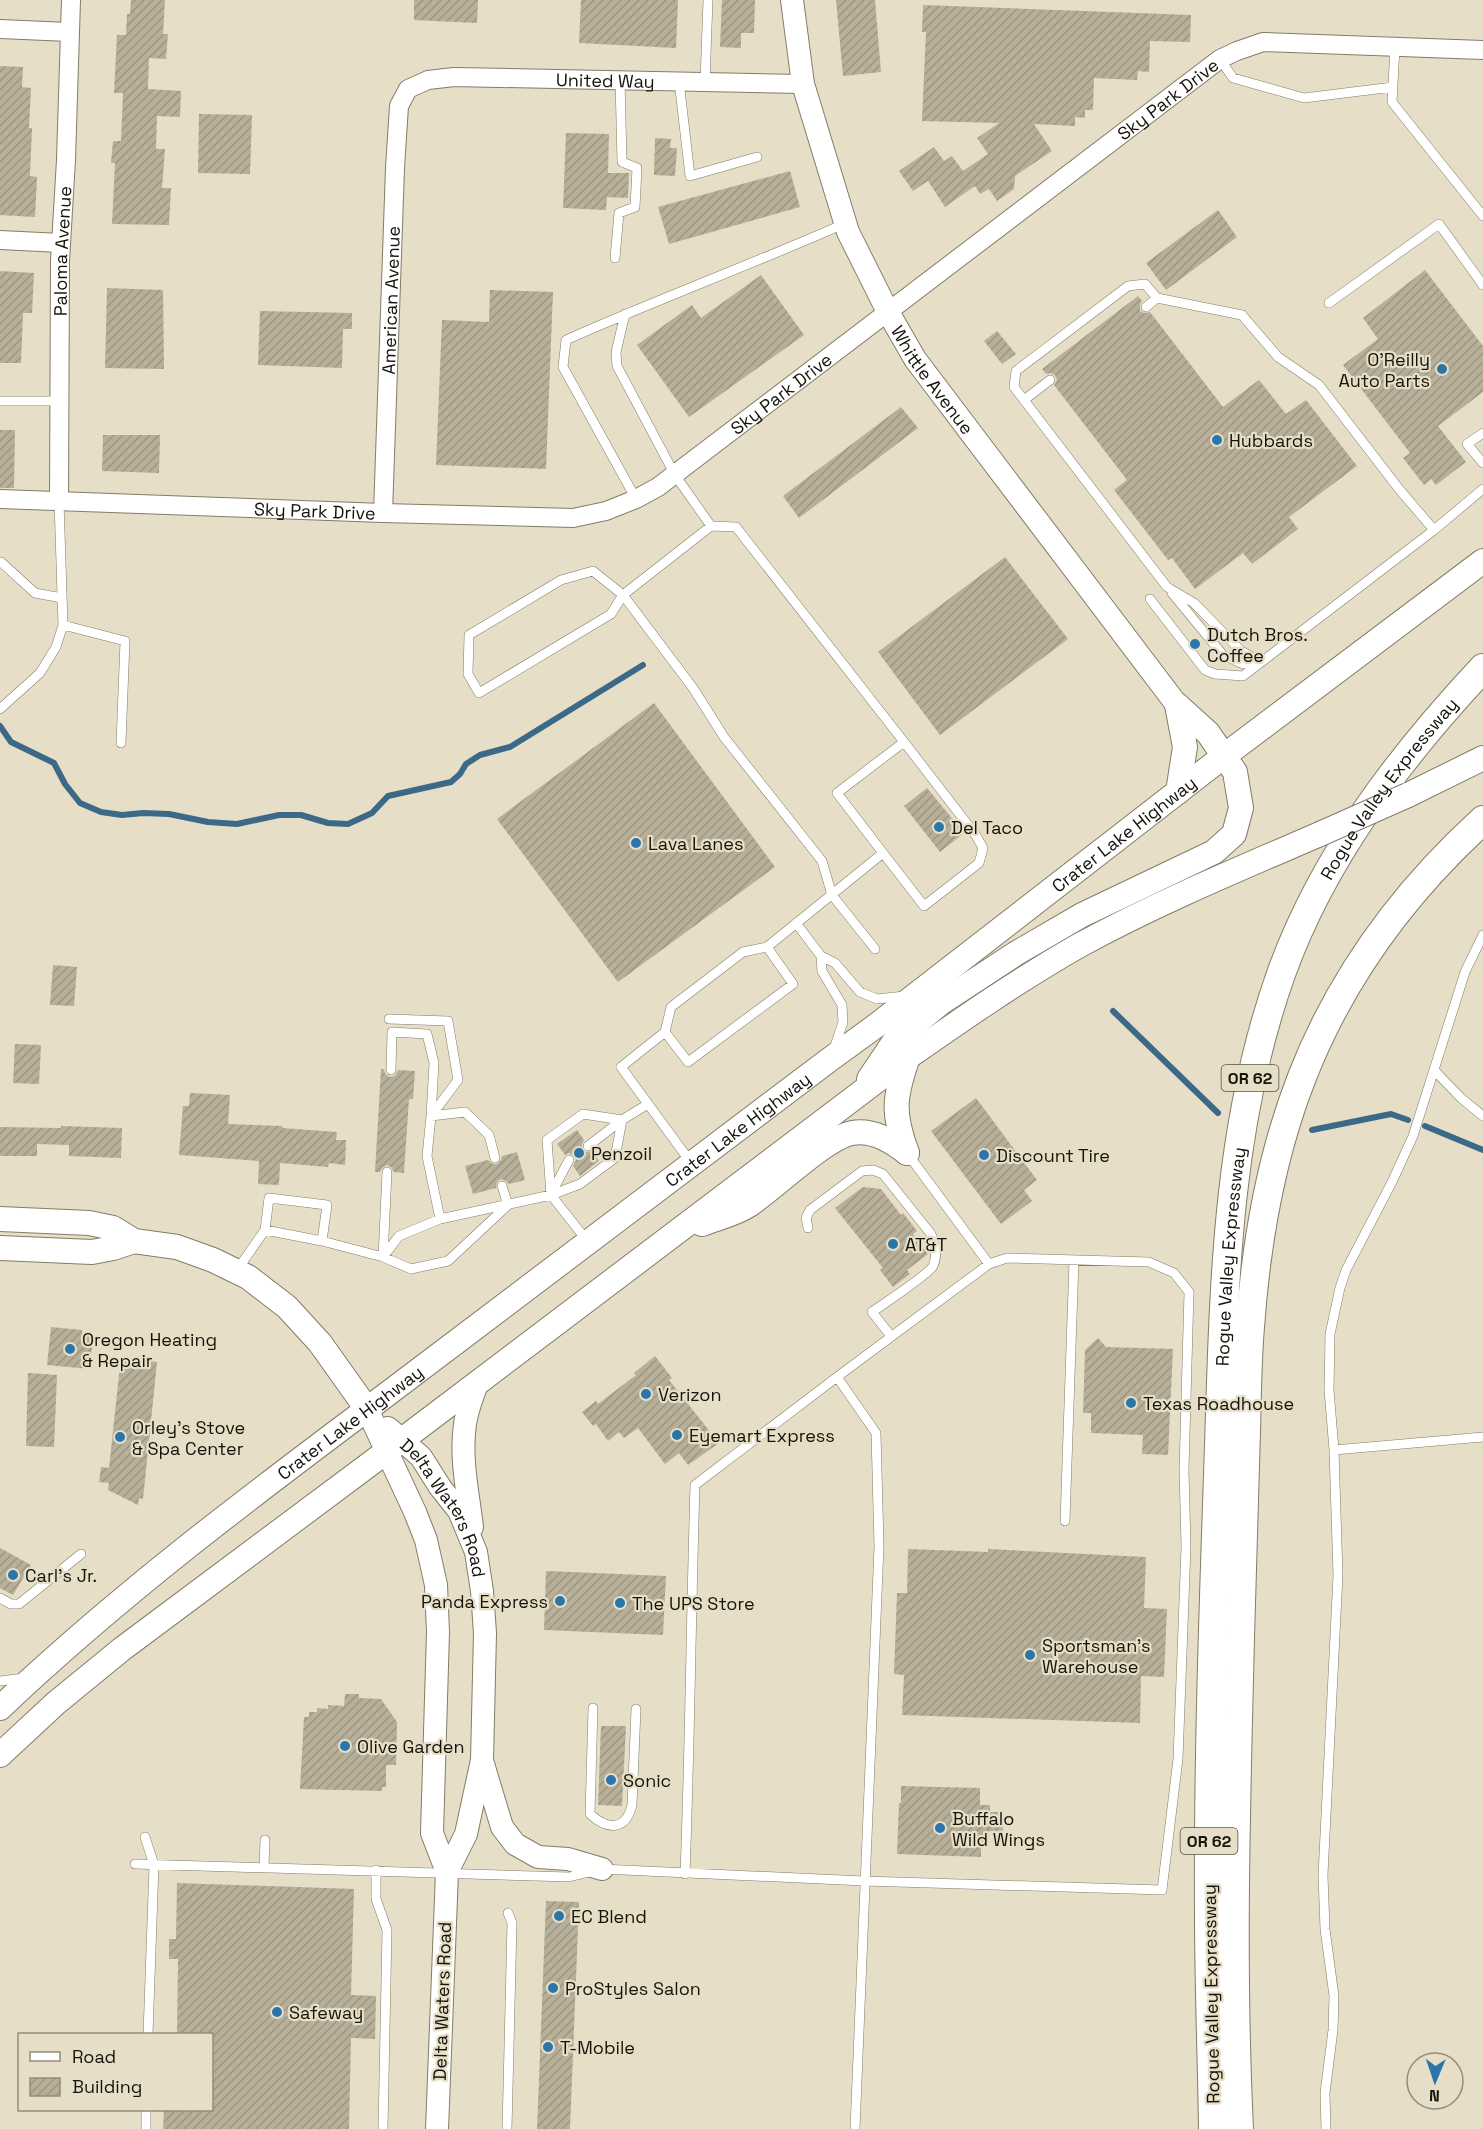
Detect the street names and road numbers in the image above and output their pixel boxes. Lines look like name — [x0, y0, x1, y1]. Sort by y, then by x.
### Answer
street label: Sky Park Drive — [1112, 53, 1223, 145]
street label: United Way — [556, 68, 655, 93]
street label: Paloma Avenue — [48, 185, 76, 316]
street label: American Avenue — [376, 225, 404, 375]
street label: Whittle Avenue — [886, 321, 979, 439]
street label: Sky Park Drive — [726, 347, 836, 439]
street label: Sky Park Drive — [254, 497, 376, 524]
street label: Rogue Valley Expressway — [1315, 693, 1462, 884]
street label: Crater Lake Highway — [1047, 771, 1200, 897]
road number: OR 62 — [1222, 1065, 1278, 1091]
street label: Crater Lake Highway — [660, 1067, 815, 1192]
street label: Rogue Valley Expressway — [1210, 1145, 1250, 1367]
street label: Crater Lake Highway — [272, 1360, 427, 1485]
street label: Delta Waters Road — [396, 1433, 491, 1579]
road number: OR 62 — [1180, 1828, 1238, 1854]
street label: Rogue Valley Expressway — [1198, 1884, 1224, 2104]
street label: Delta Waters Road — [428, 1921, 456, 2081]

